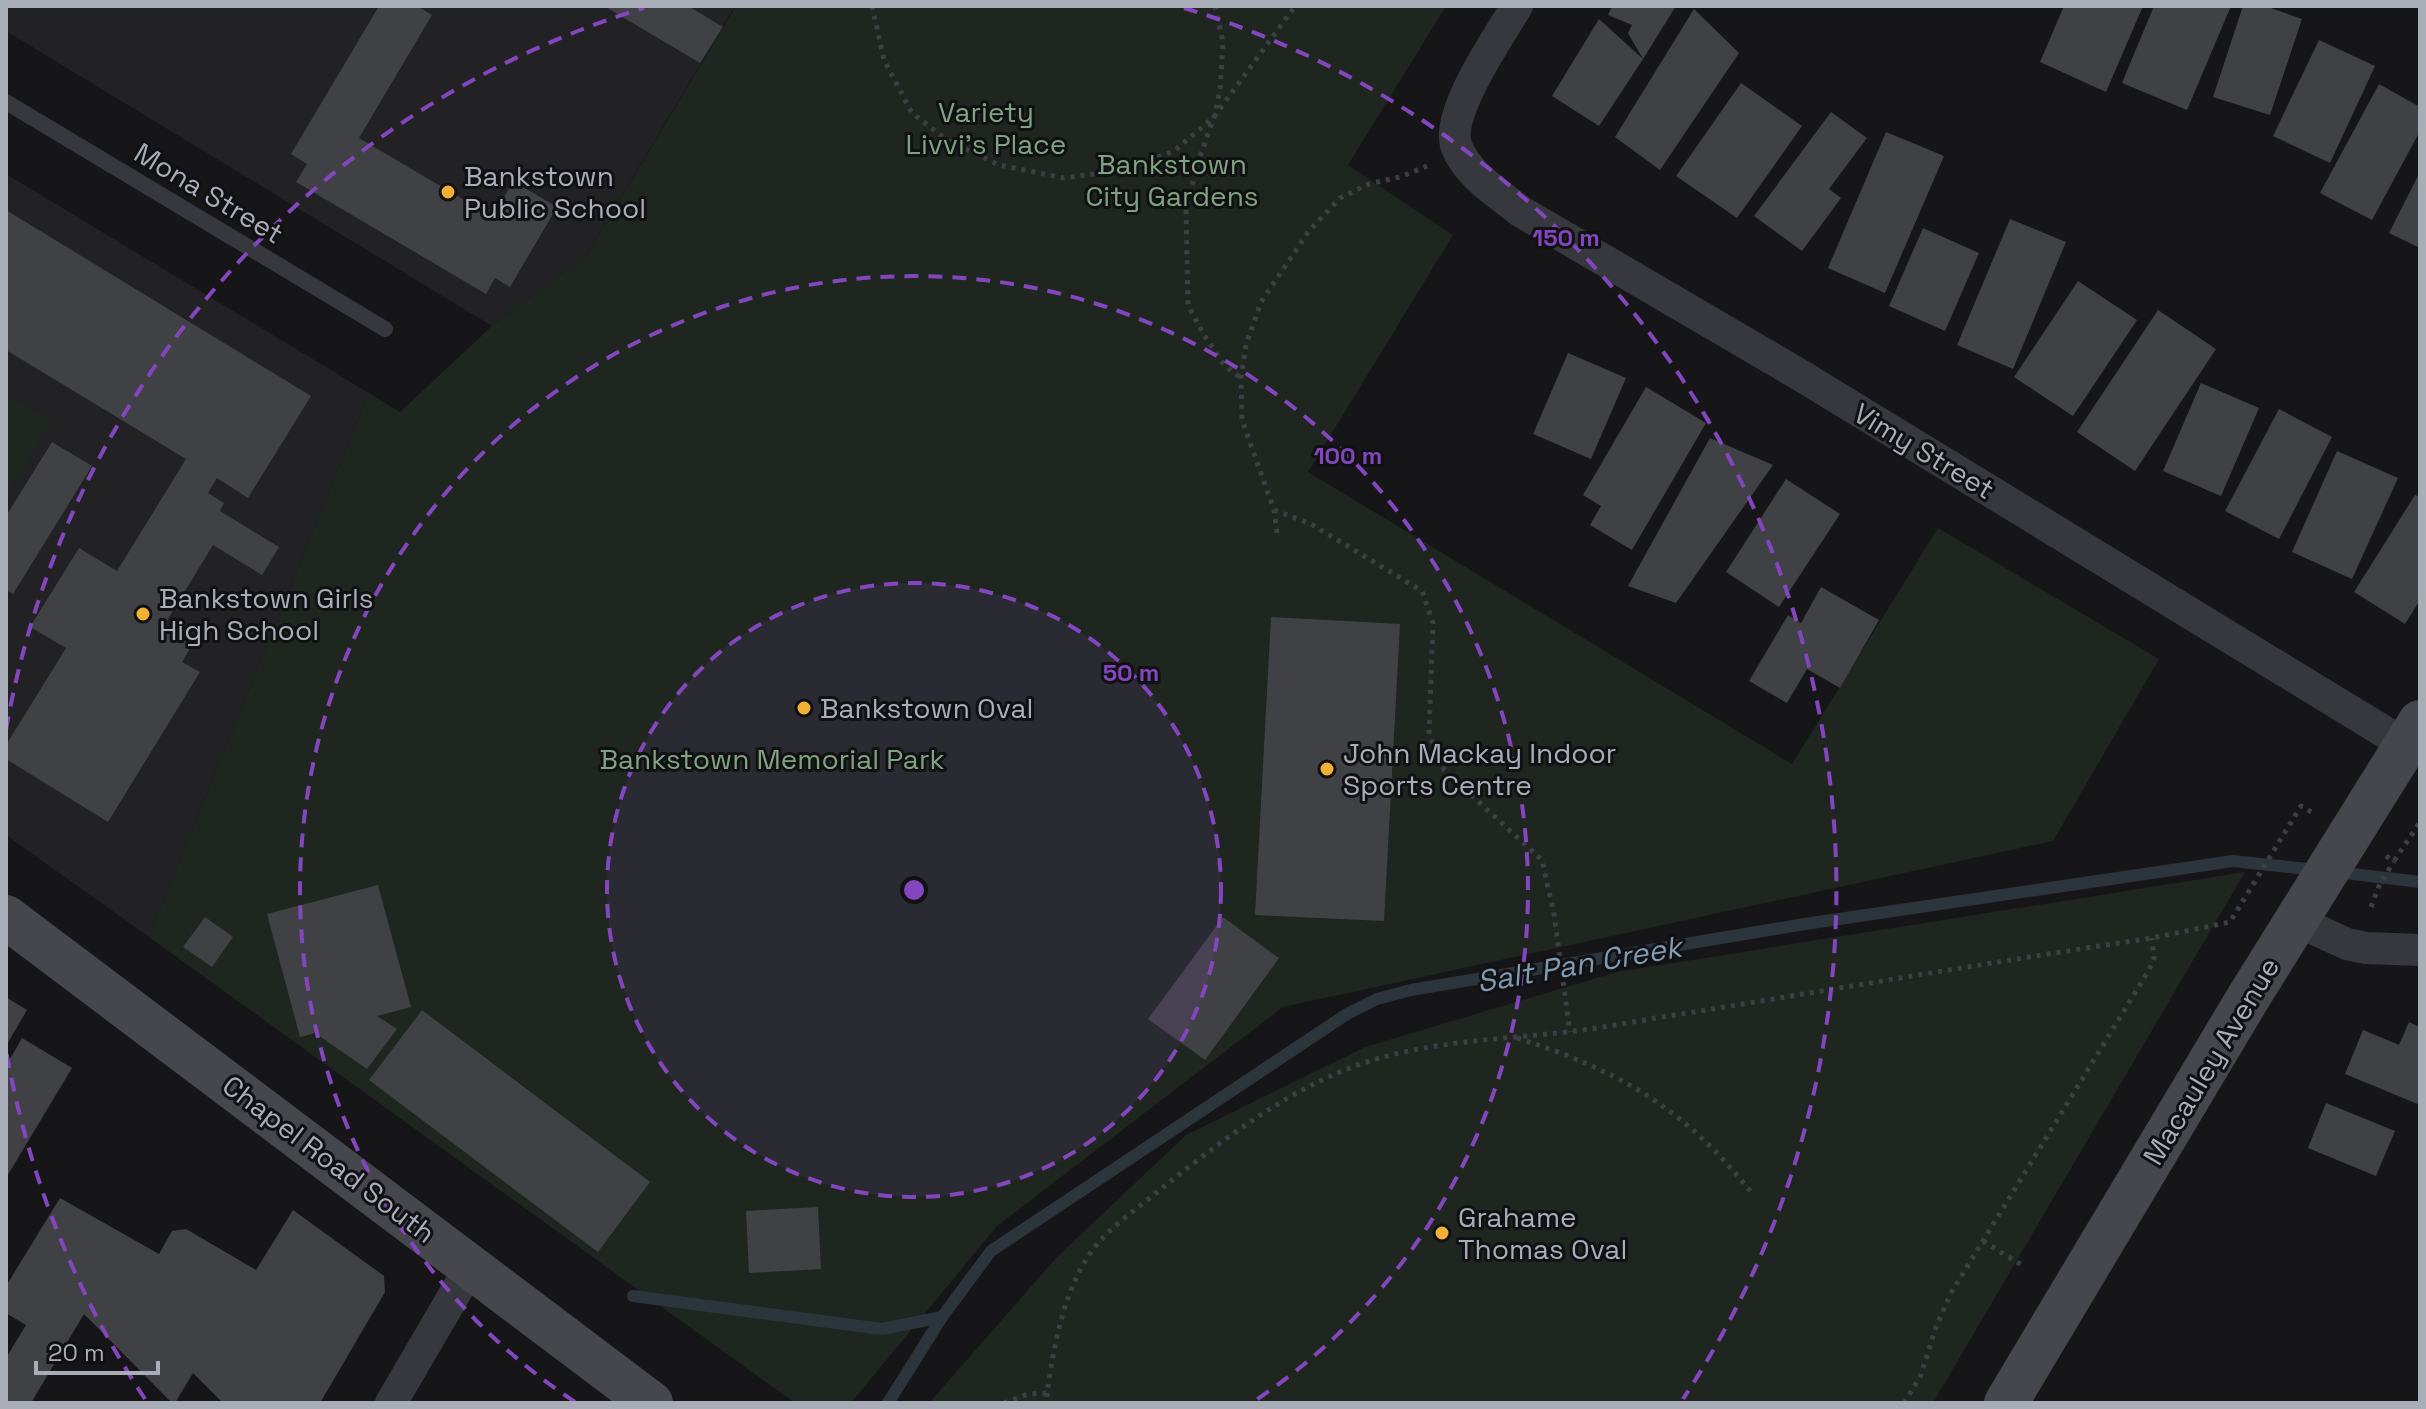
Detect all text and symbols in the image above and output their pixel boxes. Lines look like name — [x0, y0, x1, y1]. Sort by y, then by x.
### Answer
park label: Variety Livvi's Place — [906, 94, 1066, 162]
street label: Mona Street — [128, 134, 290, 252]
park label: Bankstown City Gardens — [1085, 146, 1259, 214]
place label: Bankstown Public School — [464, 158, 646, 226]
marker: Bankstown Public School — [439, 183, 457, 201]
text: 150 m — [1532, 222, 1600, 253]
street label: Vimy Street — [1847, 395, 2001, 507]
text: 100 m — [1314, 440, 1382, 471]
place label: Bankstown Girls High School — [159, 580, 374, 648]
marker: Bankstown Girls High School — [134, 605, 152, 623]
text: 50 m — [1103, 657, 1159, 688]
place label: Bankstown Oval — [820, 690, 1033, 726]
marker: Bankstown Oval — [795, 699, 813, 717]
place label: John Mackay Indoor Sports Centre — [1343, 735, 1616, 803]
park label: Bankstown Memorial Park — [599, 741, 945, 777]
marker: John Mackay Indoor Sports Centre — [1318, 760, 1336, 778]
centre of rings — [900, 876, 928, 904]
water label: Salt Pan Creek — [1474, 926, 1687, 1001]
street label: Macauley Avenue — [2135, 951, 2287, 1171]
street label: Chapel Road South — [215, 1067, 443, 1251]
place label: Grahame Thomas Oval — [1458, 1199, 1627, 1267]
marker: Grahame Thomas Oval — [1433, 1224, 1451, 1242]
scale bar — [36, 1325, 158, 1375]
text: 20 m — [48, 1337, 105, 1368]

